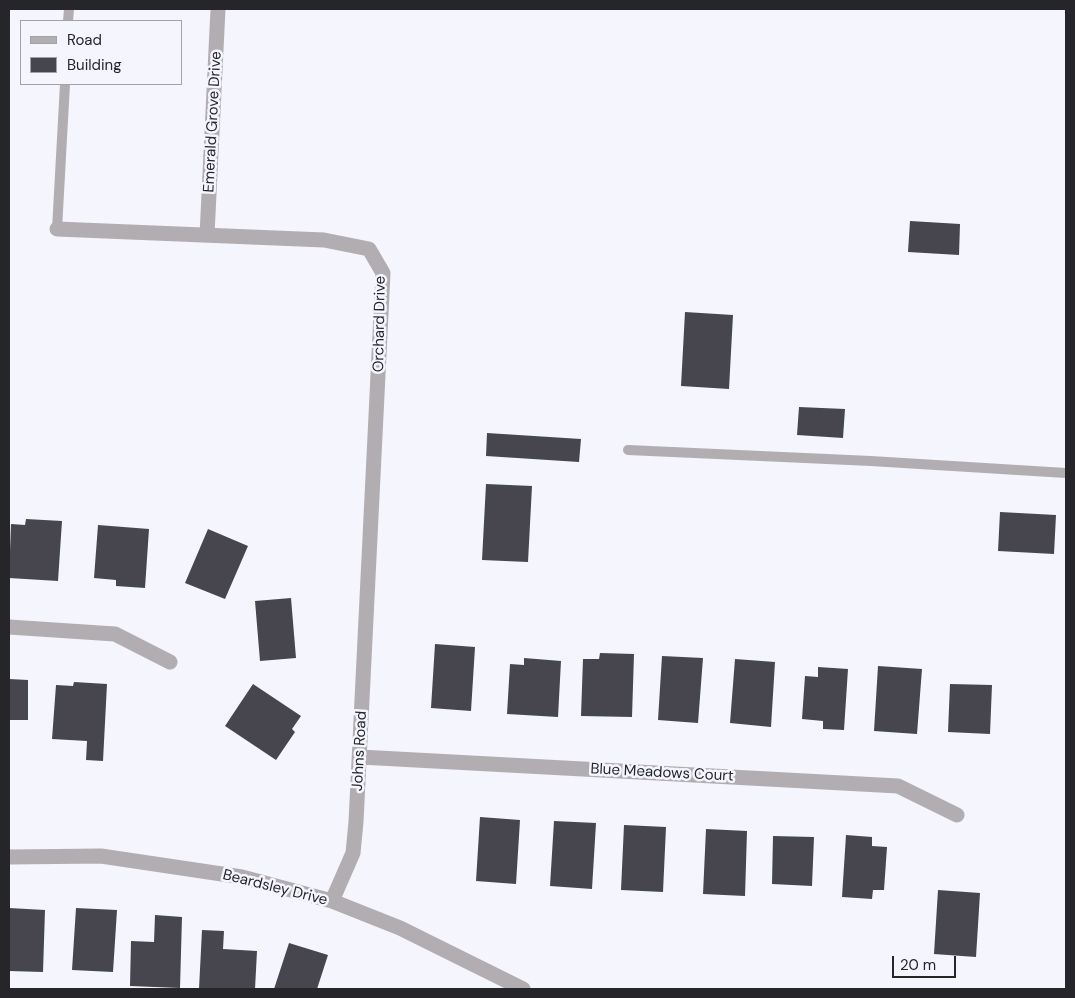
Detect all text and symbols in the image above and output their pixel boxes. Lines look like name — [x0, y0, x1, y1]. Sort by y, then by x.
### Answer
legend — [20, 20, 182, 85]
text: Road — [67, 30, 102, 50]
street label: Emerald Grove Drive — [200, 51, 226, 193]
text: Building — [67, 55, 122, 75]
street label: Orchard Drive — [370, 276, 390, 372]
street label: Johns Road — [349, 711, 371, 791]
street label: Blue Meadows Court — [590, 760, 734, 786]
street label: Beardsley Drive — [221, 866, 329, 910]
scale bar — [895, 946, 959, 978]
text: 20 m — [900, 955, 936, 975]

